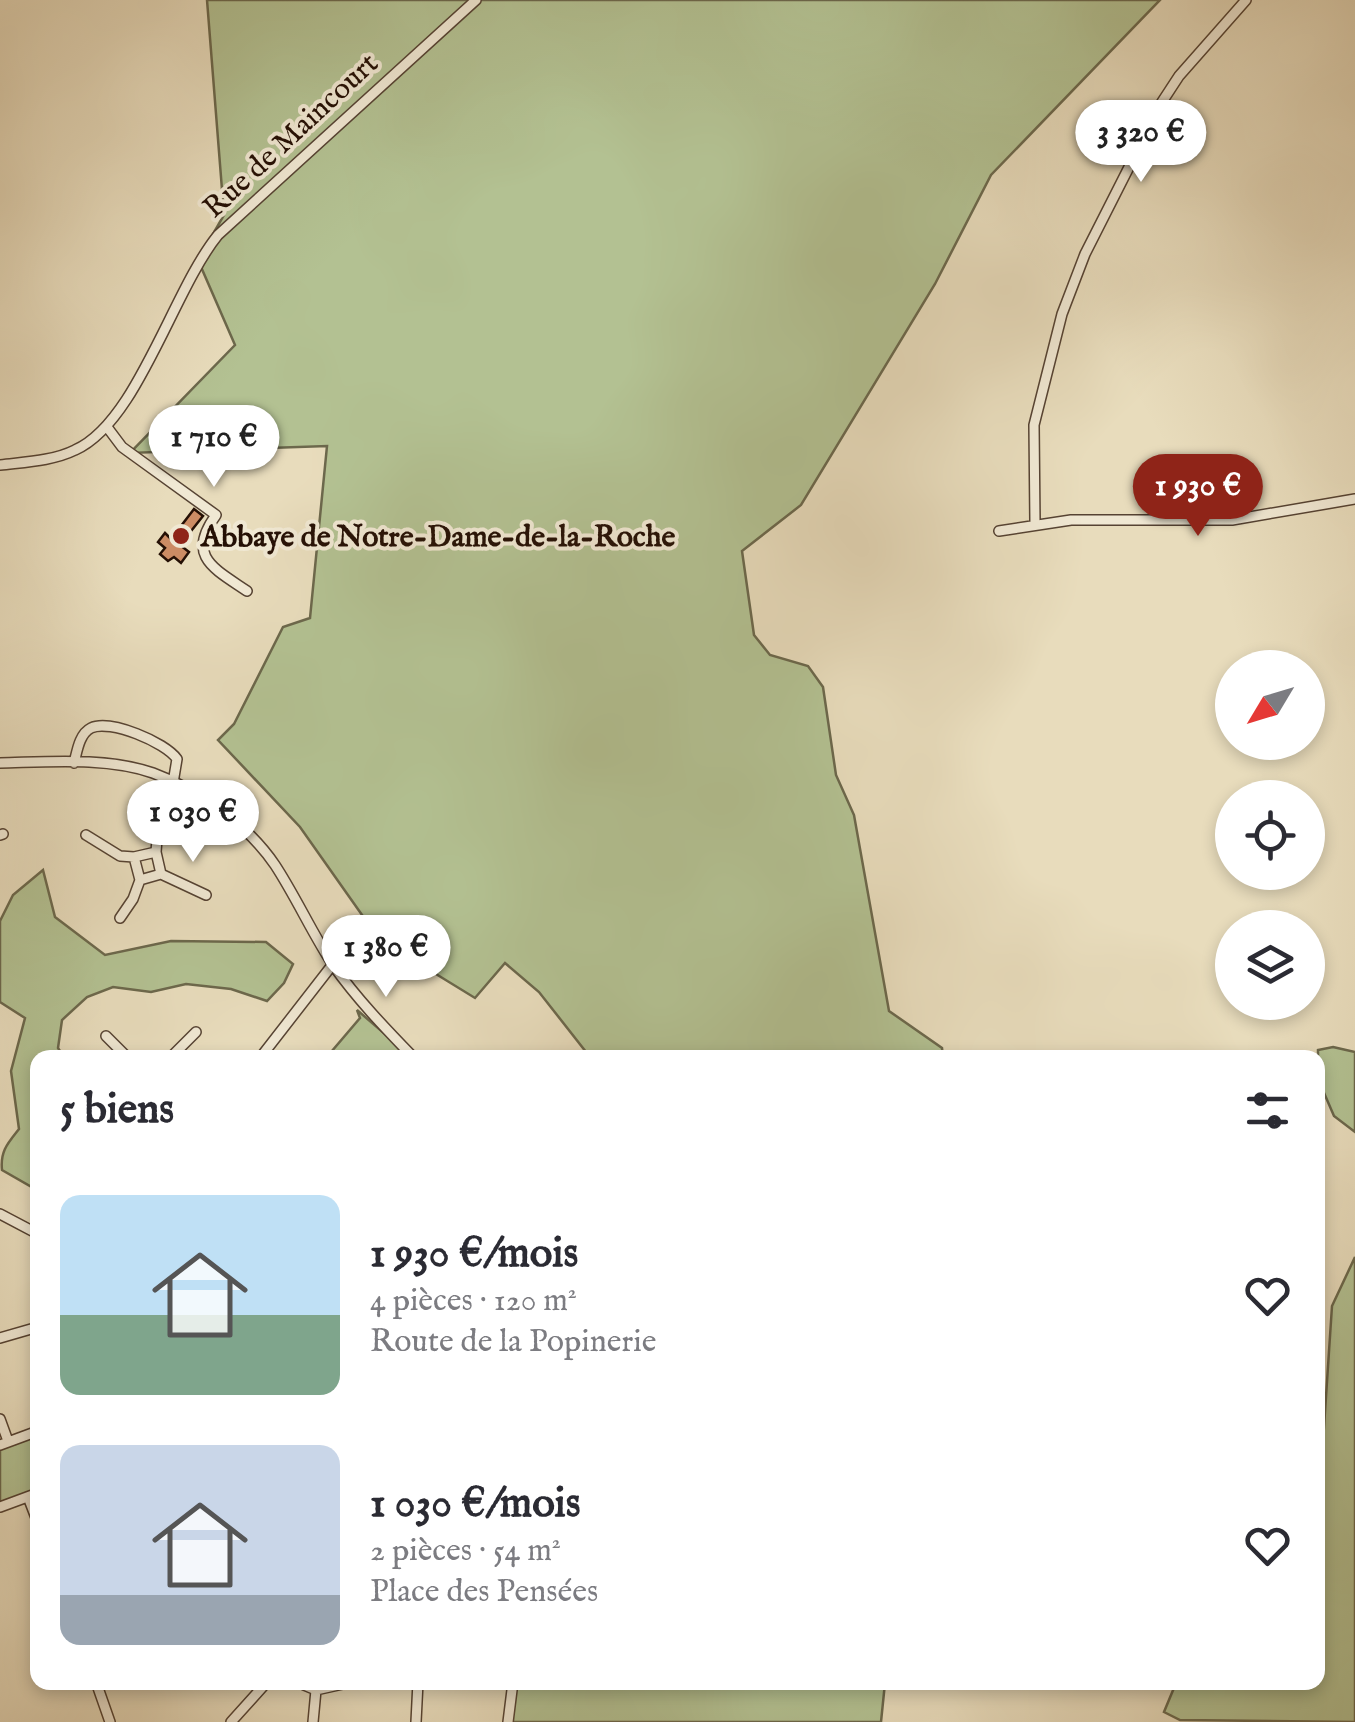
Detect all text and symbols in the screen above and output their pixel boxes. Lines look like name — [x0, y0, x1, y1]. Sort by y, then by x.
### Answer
street label: Rue de Maincourt — [196, 46, 387, 227]
pin: 3 320 € — [1049, 100, 1233, 185]
text: 3 320 € — [1097, 112, 1185, 153]
pin: 1 710 € — [122, 405, 306, 490]
text: 1 710 € — [170, 417, 258, 458]
pin: 1 930 € — [1106, 454, 1290, 539]
text: 1 930 € — [1155, 466, 1241, 507]
place label: Abbaye de Notre-Dame-de-la-Roche — [200, 519, 676, 557]
marker: Abbaye de Notre-Dame-de-la-Roche — [170, 525, 192, 547]
north arrow — [1215, 650, 1325, 760]
map controls — [1215, 650, 1325, 1020]
pin: 1 030 € — [101, 780, 285, 865]
button: locate — [1215, 780, 1325, 890]
text: 1 030 € — [149, 792, 237, 833]
button: layers — [1215, 910, 1325, 1020]
pin: 1 380 € — [294, 915, 478, 1000]
text: 1 380 € — [344, 927, 428, 968]
icon: filters — [1240, 1083, 1295, 1138]
text: 5 biens — [60, 1084, 174, 1137]
text: 1 930 €/mois — [370, 1228, 578, 1281]
icon: home — [140, 1235, 260, 1355]
icon: heart — [1240, 1268, 1295, 1323]
text: 4 pièces · 120 m² — [370, 1281, 577, 1322]
text: Route de la Popinerie — [370, 1322, 656, 1363]
text: 1 030 €/mois — [370, 1478, 581, 1531]
icon: home — [140, 1485, 260, 1605]
icon: heart — [1240, 1518, 1295, 1573]
text: 2 pièces · 54 m² — [370, 1531, 561, 1572]
text: Place des Pensées — [370, 1572, 598, 1613]

